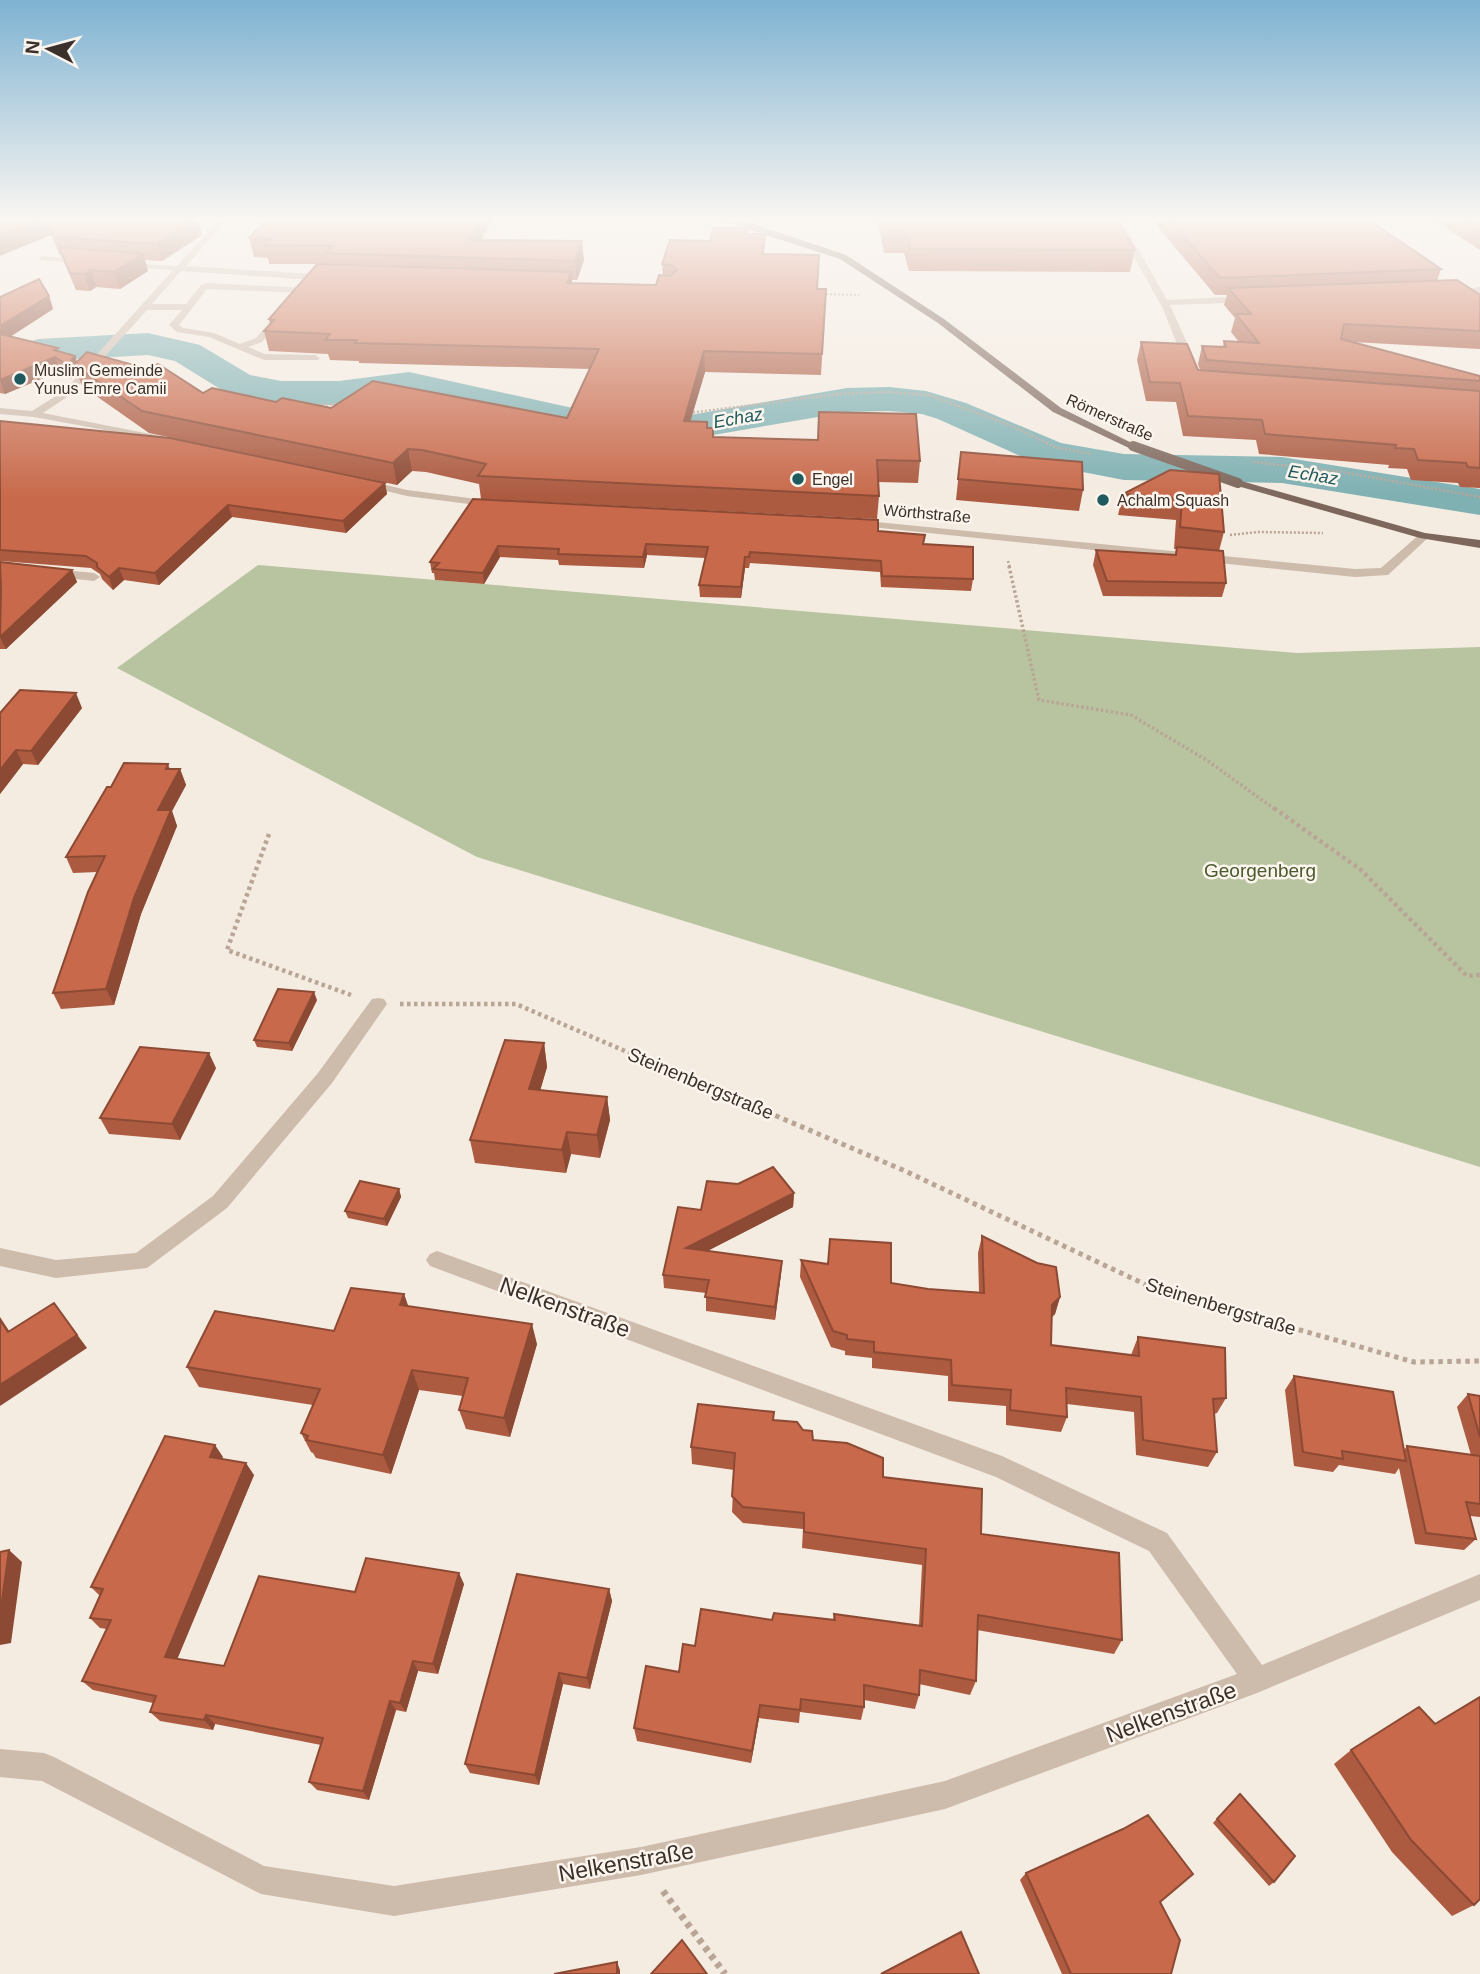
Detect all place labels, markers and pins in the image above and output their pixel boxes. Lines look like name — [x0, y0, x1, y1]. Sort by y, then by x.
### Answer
place label: Muslim Gemeinde Yunus Emre Camii — [34, 362, 167, 397]
marker: Muslim Gemeinde Yunus Emre Camii — [12, 371, 28, 387]
marker: Engel — [790, 471, 806, 487]
place label: Engel — [812, 471, 853, 488]
marker: Achalm Squash — [1095, 492, 1111, 508]
place label: Achalm Squash — [1117, 492, 1229, 509]

